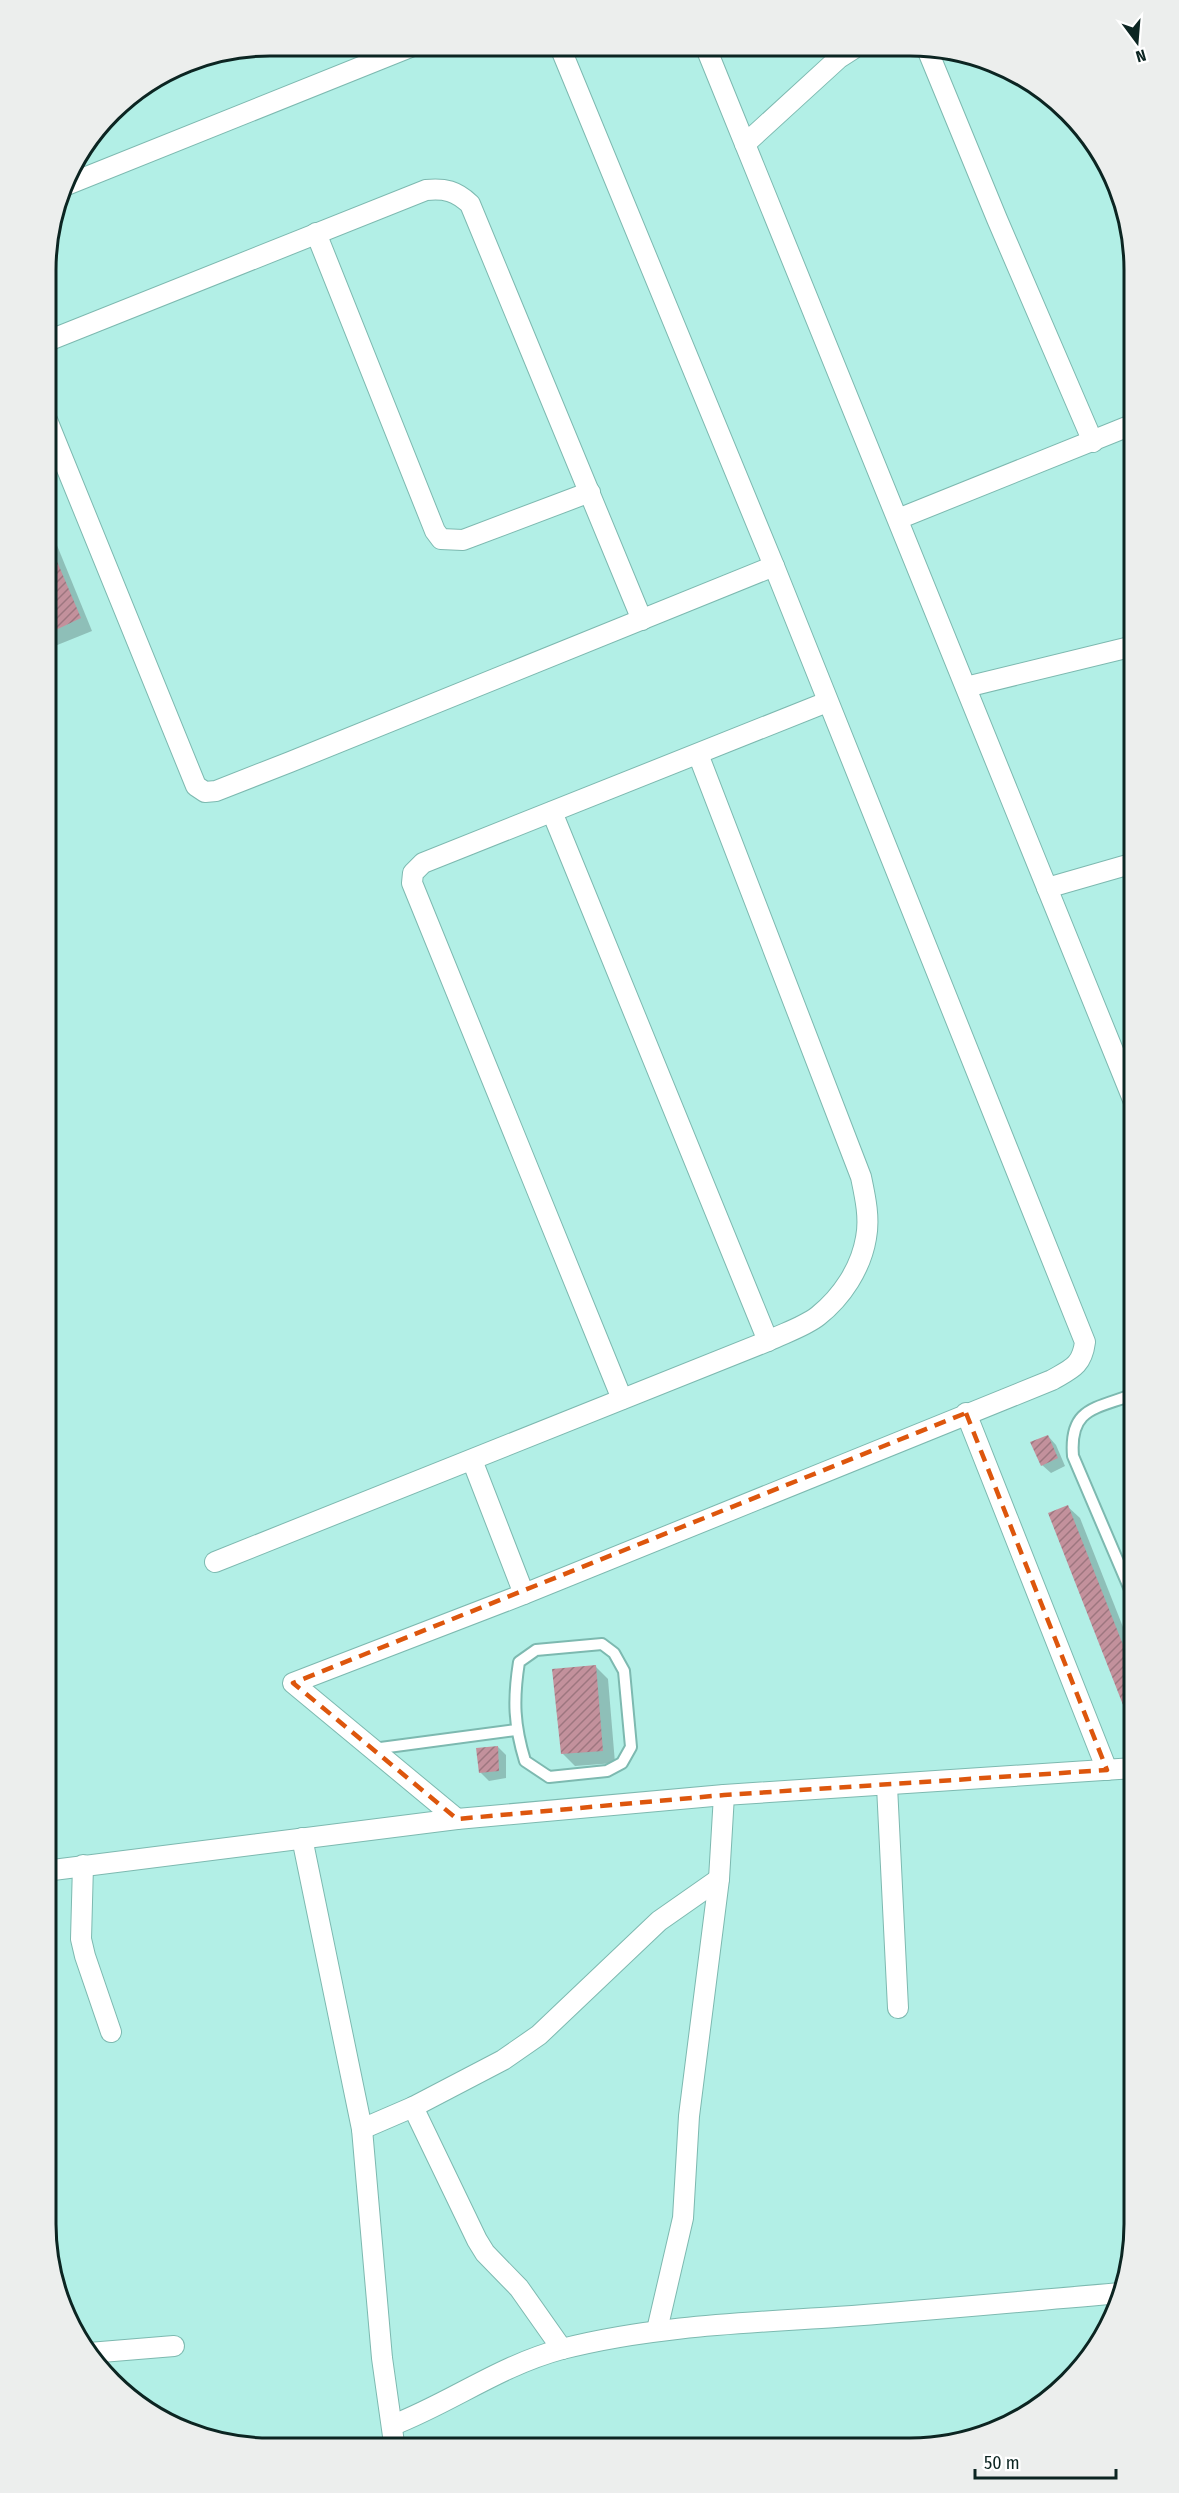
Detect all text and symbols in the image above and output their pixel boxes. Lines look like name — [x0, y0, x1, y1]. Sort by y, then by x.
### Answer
north arrow — [1107, 12, 1167, 72]
text: N — [1134, 45, 1148, 66]
scale bar — [975, 2442, 1116, 2480]
text: 50 m — [984, 2452, 1020, 2474]

